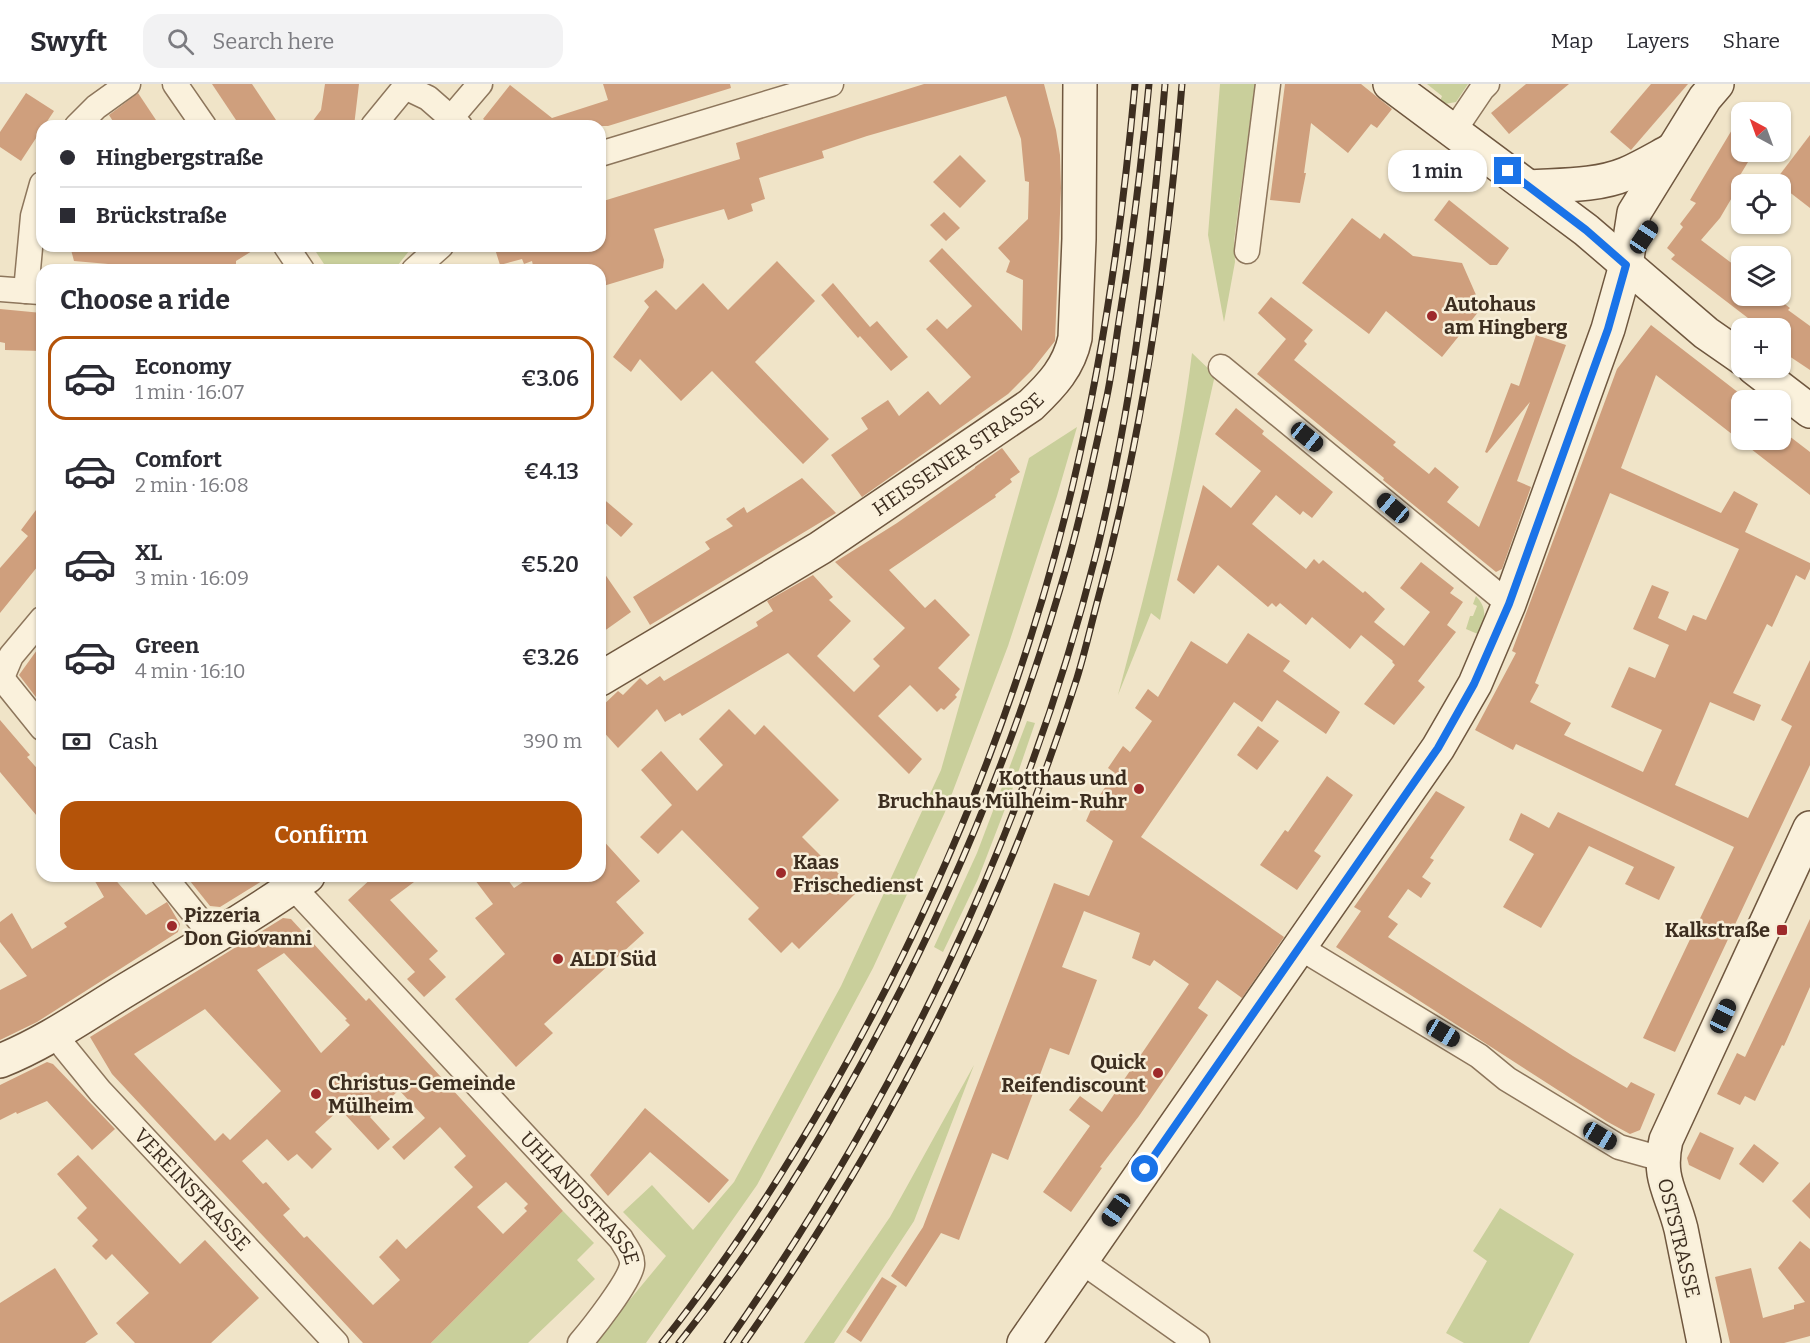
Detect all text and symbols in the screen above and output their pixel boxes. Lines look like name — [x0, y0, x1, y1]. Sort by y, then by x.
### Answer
search box — [143, 14, 563, 68]
text: Swyft — [30, 25, 107, 58]
icon: search — [164, 25, 197, 58]
text: Search here — [212, 28, 334, 55]
text: Map — [1551, 28, 1593, 54]
text: Layers — [1626, 28, 1690, 54]
text: Share — [1723, 28, 1780, 54]
north arrow — [1731, 102, 1791, 162]
map controls — [1731, 102, 1791, 450]
text: Hingbergstraße — [96, 144, 263, 171]
callout: 1 min — [1388, 150, 1487, 192]
route end — [1494, 157, 1521, 184]
text: 1 min — [1412, 159, 1463, 183]
button: locate — [1731, 174, 1791, 234]
text: Brückstraße — [96, 202, 227, 229]
car — [1626, 217, 1662, 257]
button: layers — [1731, 246, 1791, 306]
text: Choose a ride — [60, 284, 230, 316]
place label: Autohaus am Hingberg — [1444, 292, 1568, 339]
marker: Autohaus am Hingberg — [1425, 309, 1439, 323]
button: + — [1731, 318, 1791, 378]
icon: car — [63, 351, 117, 405]
text: Economy — [135, 353, 231, 380]
text: €3.06 — [521, 365, 579, 392]
text: 1 min · 16:07 — [135, 380, 244, 404]
street label: HEISSENER STRASSE — [868, 387, 1049, 521]
button: − — [1731, 390, 1791, 450]
car — [1287, 419, 1327, 455]
icon: car — [63, 444, 117, 498]
text: Comfort — [135, 446, 222, 473]
text: €4.13 — [524, 458, 579, 485]
text: 2 min · 16:08 — [135, 473, 249, 497]
car — [1373, 490, 1413, 526]
icon: car — [63, 537, 117, 591]
text: XL — [135, 539, 162, 566]
text: €5.20 — [521, 551, 579, 578]
text: 3 min · 16:09 — [135, 566, 249, 590]
icon: car — [63, 630, 117, 684]
text: Green — [135, 632, 199, 659]
text: €3.26 — [522, 644, 579, 671]
text: 4 min · 16:10 — [135, 659, 246, 683]
icon: cash — [60, 725, 93, 758]
text: Cash — [108, 728, 158, 755]
text: 390 m — [523, 729, 582, 753]
place label: Kotthaus und Bruchhaus Mülheim-Ruhr — [877, 766, 1128, 813]
marker: Kotthaus und Bruchhaus Mülheim-Ruhr — [1132, 782, 1146, 796]
button: Confirm — [60, 801, 582, 870]
place label: Kaas Frischedienst — [793, 850, 923, 897]
marker: Kaas Frischedienst — [774, 866, 788, 880]
place label: Pizzeria Don Giovanni — [184, 903, 313, 950]
place label: Kalkstraße — [1665, 918, 1770, 942]
marker: Pizzeria Don Giovanni — [165, 919, 179, 933]
marker: Kalkstraße — [1775, 923, 1789, 937]
place label: ALDI Süd — [570, 947, 657, 971]
marker: ALDI Süd — [551, 952, 565, 966]
car — [1707, 996, 1739, 1036]
car — [1423, 1016, 1463, 1050]
place label: Quick Reifendiscount — [1001, 1050, 1146, 1097]
marker: Quick Reifendiscount — [1151, 1066, 1165, 1080]
place label: Christus-Gemeinde Mülheim — [328, 1071, 515, 1118]
marker: Christus-Gemeinde Mülheim — [309, 1087, 323, 1101]
car — [1580, 1119, 1620, 1153]
street label: VEREINSTRASSE — [129, 1123, 256, 1256]
street label: UHLANDSTRASSE — [515, 1127, 645, 1267]
route start — [1131, 1155, 1158, 1182]
street label: OSTSTRASSE — [1653, 1176, 1705, 1300]
car — [1098, 1190, 1134, 1230]

